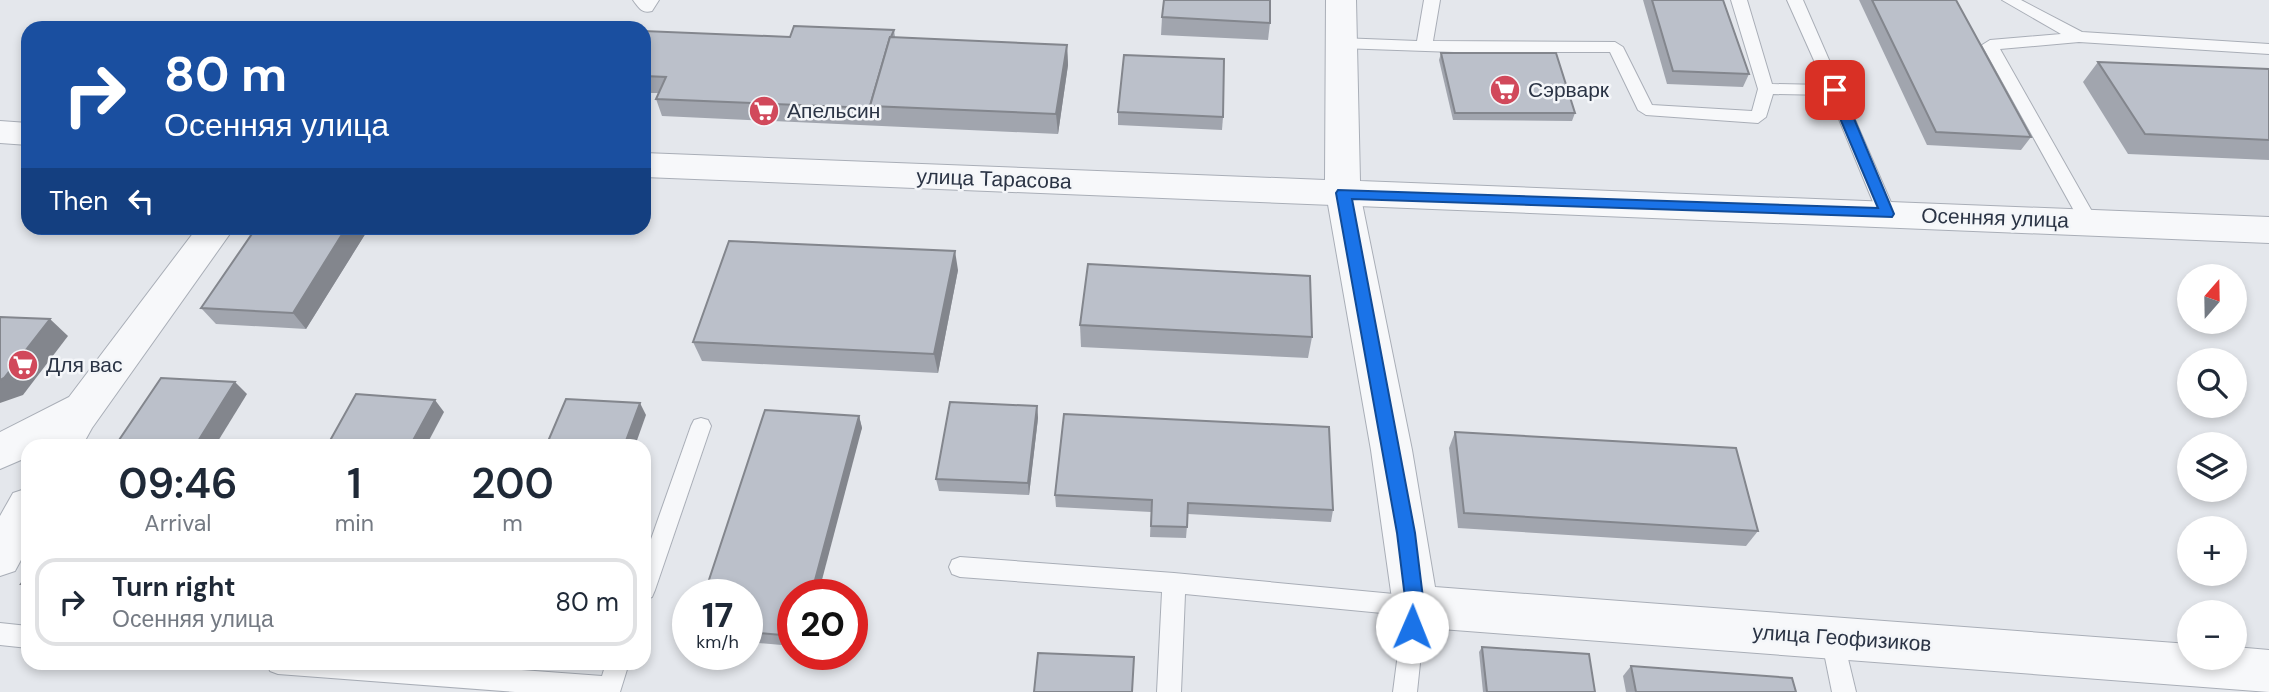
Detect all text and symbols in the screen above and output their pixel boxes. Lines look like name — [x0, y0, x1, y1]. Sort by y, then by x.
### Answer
text: 80 m — [164, 42, 287, 106]
icon: right — [49, 49, 140, 140]
pin — [1805, 60, 1865, 120]
icon: arrive — [1816, 71, 1854, 109]
supermarket icon: Сэрварк — [1488, 73, 1522, 107]
place label: Сэрварк — [1528, 76, 1610, 104]
supermarket icon: Апельсин — [747, 94, 781, 128]
place label: Апельсин — [787, 97, 880, 125]
text: Осенняя улица — [164, 104, 389, 146]
street label: улица Тарасова — [916, 162, 1072, 196]
icon: left — [122, 182, 160, 220]
text: Then — [49, 184, 108, 218]
street label: Осенняя улица — [1921, 201, 2070, 235]
north arrow — [2177, 264, 2247, 334]
map controls — [2177, 264, 2247, 670]
supermarket icon: Для вас — [6, 348, 40, 382]
button: search — [2177, 348, 2247, 418]
place label: Для вас — [46, 351, 123, 379]
button: layers — [2177, 432, 2247, 502]
text: 09:46 — [118, 456, 238, 511]
text: 1 — [347, 456, 362, 511]
text: 200 — [471, 456, 554, 511]
text: Arrival — [144, 508, 211, 538]
text: min — [335, 508, 374, 538]
text: m — [502, 508, 523, 538]
button: + — [2177, 516, 2247, 586]
text: Turn right — [112, 570, 236, 604]
speed limit sign: 20 — [777, 579, 868, 670]
icon: right — [53, 583, 91, 621]
text: 80 m — [555, 585, 619, 619]
position arrow — [1375, 590, 1449, 664]
text: 17 — [702, 592, 733, 638]
button: − — [2177, 600, 2247, 670]
text: Осенняя улица — [112, 604, 274, 634]
street label: улица Геофизиков — [1752, 618, 1932, 658]
text: km/h — [696, 630, 739, 654]

